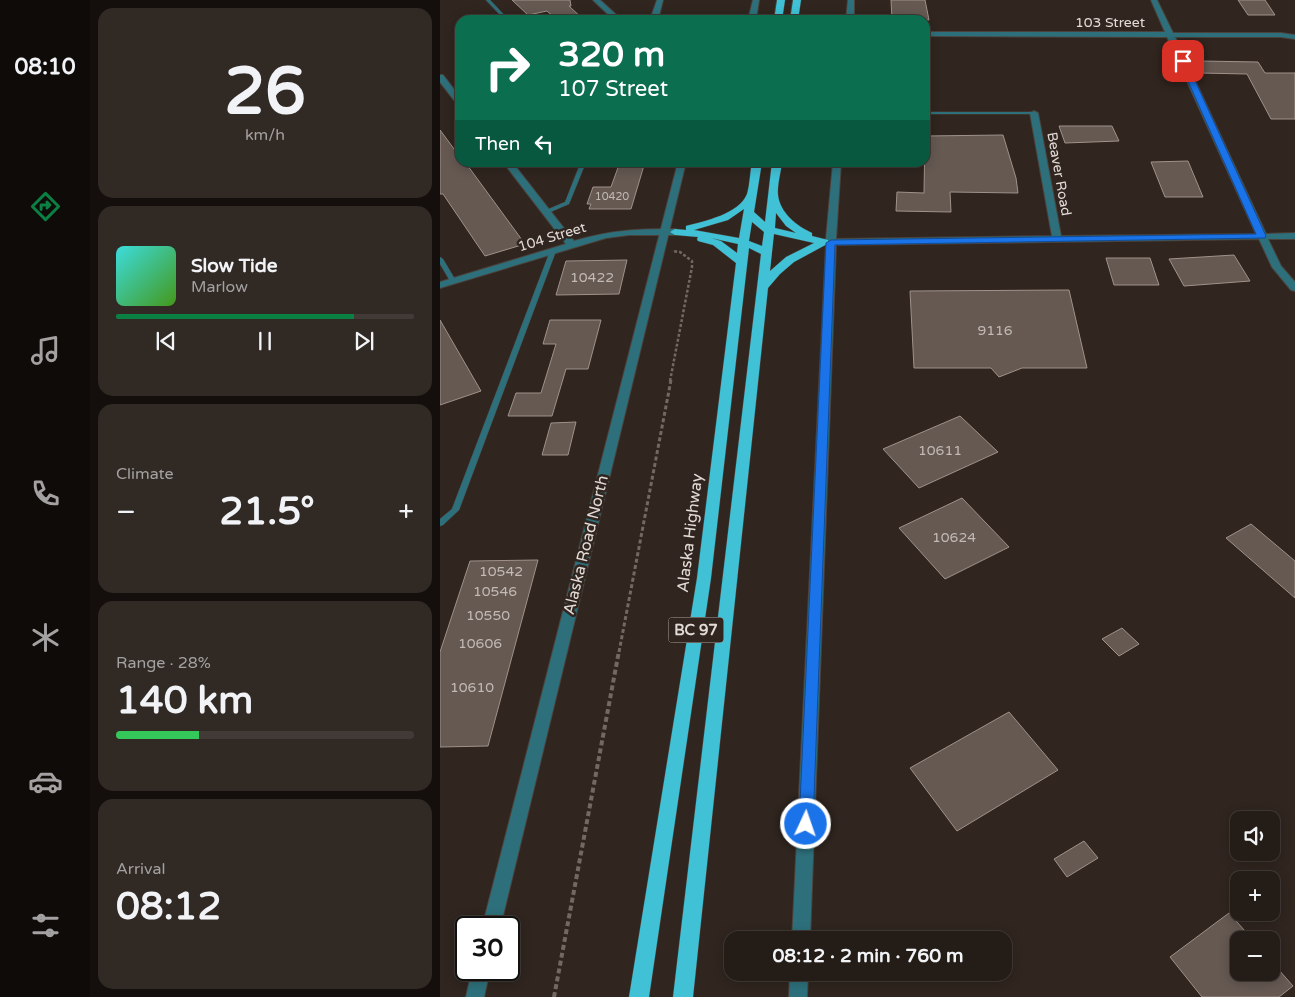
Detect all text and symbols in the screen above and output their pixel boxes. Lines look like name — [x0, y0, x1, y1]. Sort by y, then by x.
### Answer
street label: 103 Street — [1075, 14, 1146, 31]
text: 320 m — [558, 34, 665, 76]
icon: right — [475, 35, 540, 100]
pin — [1162, 40, 1204, 82]
icon: arrive — [1169, 47, 1197, 75]
text: 26 — [224, 53, 306, 132]
text: 08:10 — [15, 54, 75, 80]
text: 107 Street — [558, 76, 668, 102]
text: km/h — [245, 125, 285, 145]
icon: left — [530, 130, 558, 158]
street label: Beaver Road — [1043, 131, 1075, 217]
text: Then — [475, 133, 520, 155]
icon: directions — [28, 189, 63, 224]
house number: 10420 — [595, 190, 629, 203]
street label: 104 Street — [516, 218, 589, 255]
text: Slow Tide — [191, 255, 278, 277]
house number: 10422 — [570, 269, 614, 286]
text: Marlow — [191, 277, 248, 297]
house number: 9116 — [977, 322, 1013, 339]
icon: previous — [152, 327, 180, 355]
icon: pause — [251, 327, 279, 355]
icon: next — [350, 327, 378, 355]
icon: music — [28, 333, 63, 368]
house number: 10611 — [918, 442, 962, 459]
text: Climate — [116, 464, 174, 484]
street label: Alaska Highway — [673, 472, 707, 594]
street label: Alaska Road North — [559, 473, 613, 617]
icon: phone — [28, 476, 63, 511]
text: 21.5° — [220, 489, 315, 535]
text: − — [116, 495, 136, 529]
text: + — [398, 495, 414, 529]
house number: 10624 — [932, 529, 976, 546]
house number: 10542 — [479, 563, 523, 580]
house number: 10546 — [473, 583, 517, 600]
house number: 10550 — [466, 607, 510, 624]
road number: BC 97 — [668, 618, 724, 642]
icon: climate — [28, 620, 63, 655]
house number: 10606 — [458, 635, 502, 652]
text: Range · 28% — [116, 653, 211, 673]
text: 140 km — [116, 678, 253, 724]
house number: 10610 — [450, 679, 494, 696]
icon: car — [28, 764, 63, 799]
position arrow — [779, 797, 831, 849]
map controls — [1230, 811, 1280, 981]
button: sound — [1230, 811, 1280, 861]
text: Arrival — [116, 859, 165, 879]
button: + — [1230, 871, 1280, 921]
text: 08:12 — [116, 884, 221, 930]
icon: filters — [28, 908, 63, 943]
speed limit sign: 30 — [455, 916, 520, 981]
button: − — [1230, 931, 1280, 981]
text: 08:12 · 2 min · 760 m — [772, 945, 964, 967]

